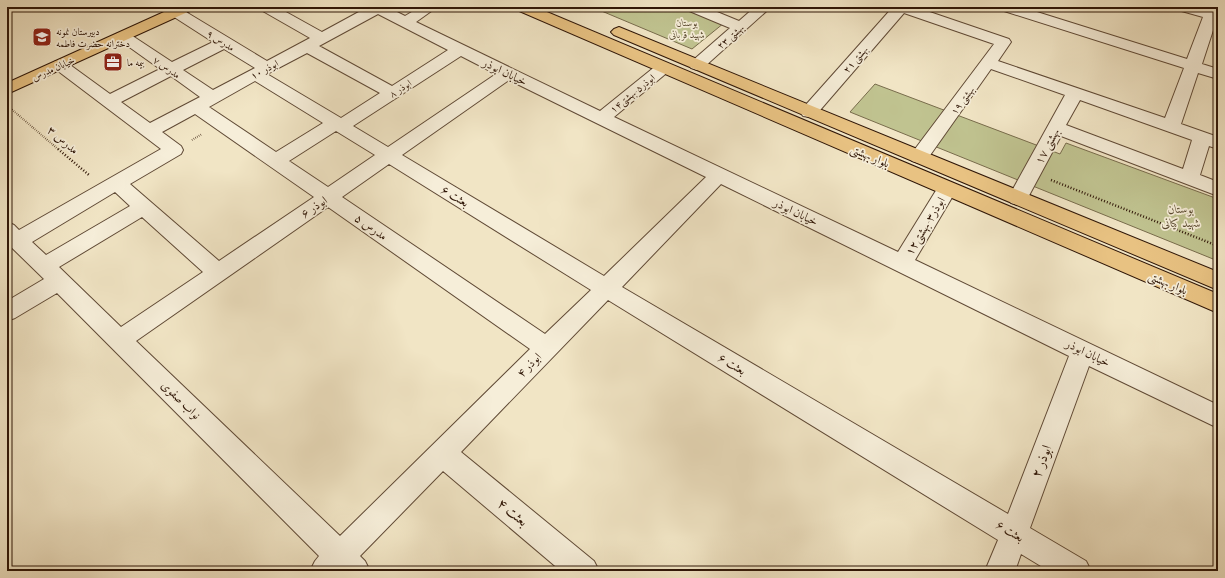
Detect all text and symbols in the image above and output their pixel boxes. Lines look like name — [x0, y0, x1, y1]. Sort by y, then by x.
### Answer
park label: بوستان شهید قربانی — [669, 17, 705, 41]
street label: بهشتی ۲۳ — [715, 22, 747, 53]
school or university icon: دبیرستان نمونه دخترانه حضرت فاطمه — [31, 26, 53, 48]
place label: دبیرستان نمونه دخترانه حضرت فاطمه — [56, 26, 130, 50]
street label: مدرس ۹ — [204, 28, 237, 54]
street label: بهشتی ۲۱ — [841, 43, 872, 76]
office icon: بیمه ما — [102, 51, 124, 73]
street label: خیابان مدرس — [30, 54, 77, 84]
street label: مدرس ۷ — [150, 54, 182, 82]
street label: خیابان ابوذر — [479, 55, 529, 90]
place label: بیمه ما — [127, 57, 145, 69]
street label: ابوذر ۱۰ — [248, 58, 280, 82]
street label: ابوذر۵-بهشتی۱۴ — [608, 72, 658, 116]
street label: ابوذر ۸ — [387, 77, 414, 100]
street label: بهشتی ۱۹ — [948, 84, 978, 118]
street label: مدرس ۳ — [44, 123, 82, 158]
street label: بهشتی ۱۷ — [1032, 126, 1064, 167]
street label: بلوار بهشتی — [848, 142, 892, 172]
street label: بعثت ۶ — [439, 182, 471, 210]
street label: ابوذر ۶ — [298, 193, 331, 222]
street label: ابوذر۳-بهشتی۱۲ — [902, 194, 950, 259]
street label: خیابان ابوذر — [770, 195, 820, 230]
park label: بوستان شهید کیانی — [1161, 202, 1201, 231]
street label: مدرس ۵ — [351, 211, 390, 244]
street label: بلوار بهشتی — [1146, 269, 1190, 299]
street label: خیابان ابوذر — [1062, 336, 1112, 371]
street label: ابوذر ۴ — [514, 350, 545, 381]
street label: بعثت ۶ — [716, 350, 748, 378]
street label: نواب صفوی — [158, 378, 203, 423]
street label: ابوذر ۲ — [1028, 442, 1055, 480]
street label: بعثت ۴ — [494, 495, 532, 530]
street label: بعثت ۶ — [994, 517, 1026, 545]

